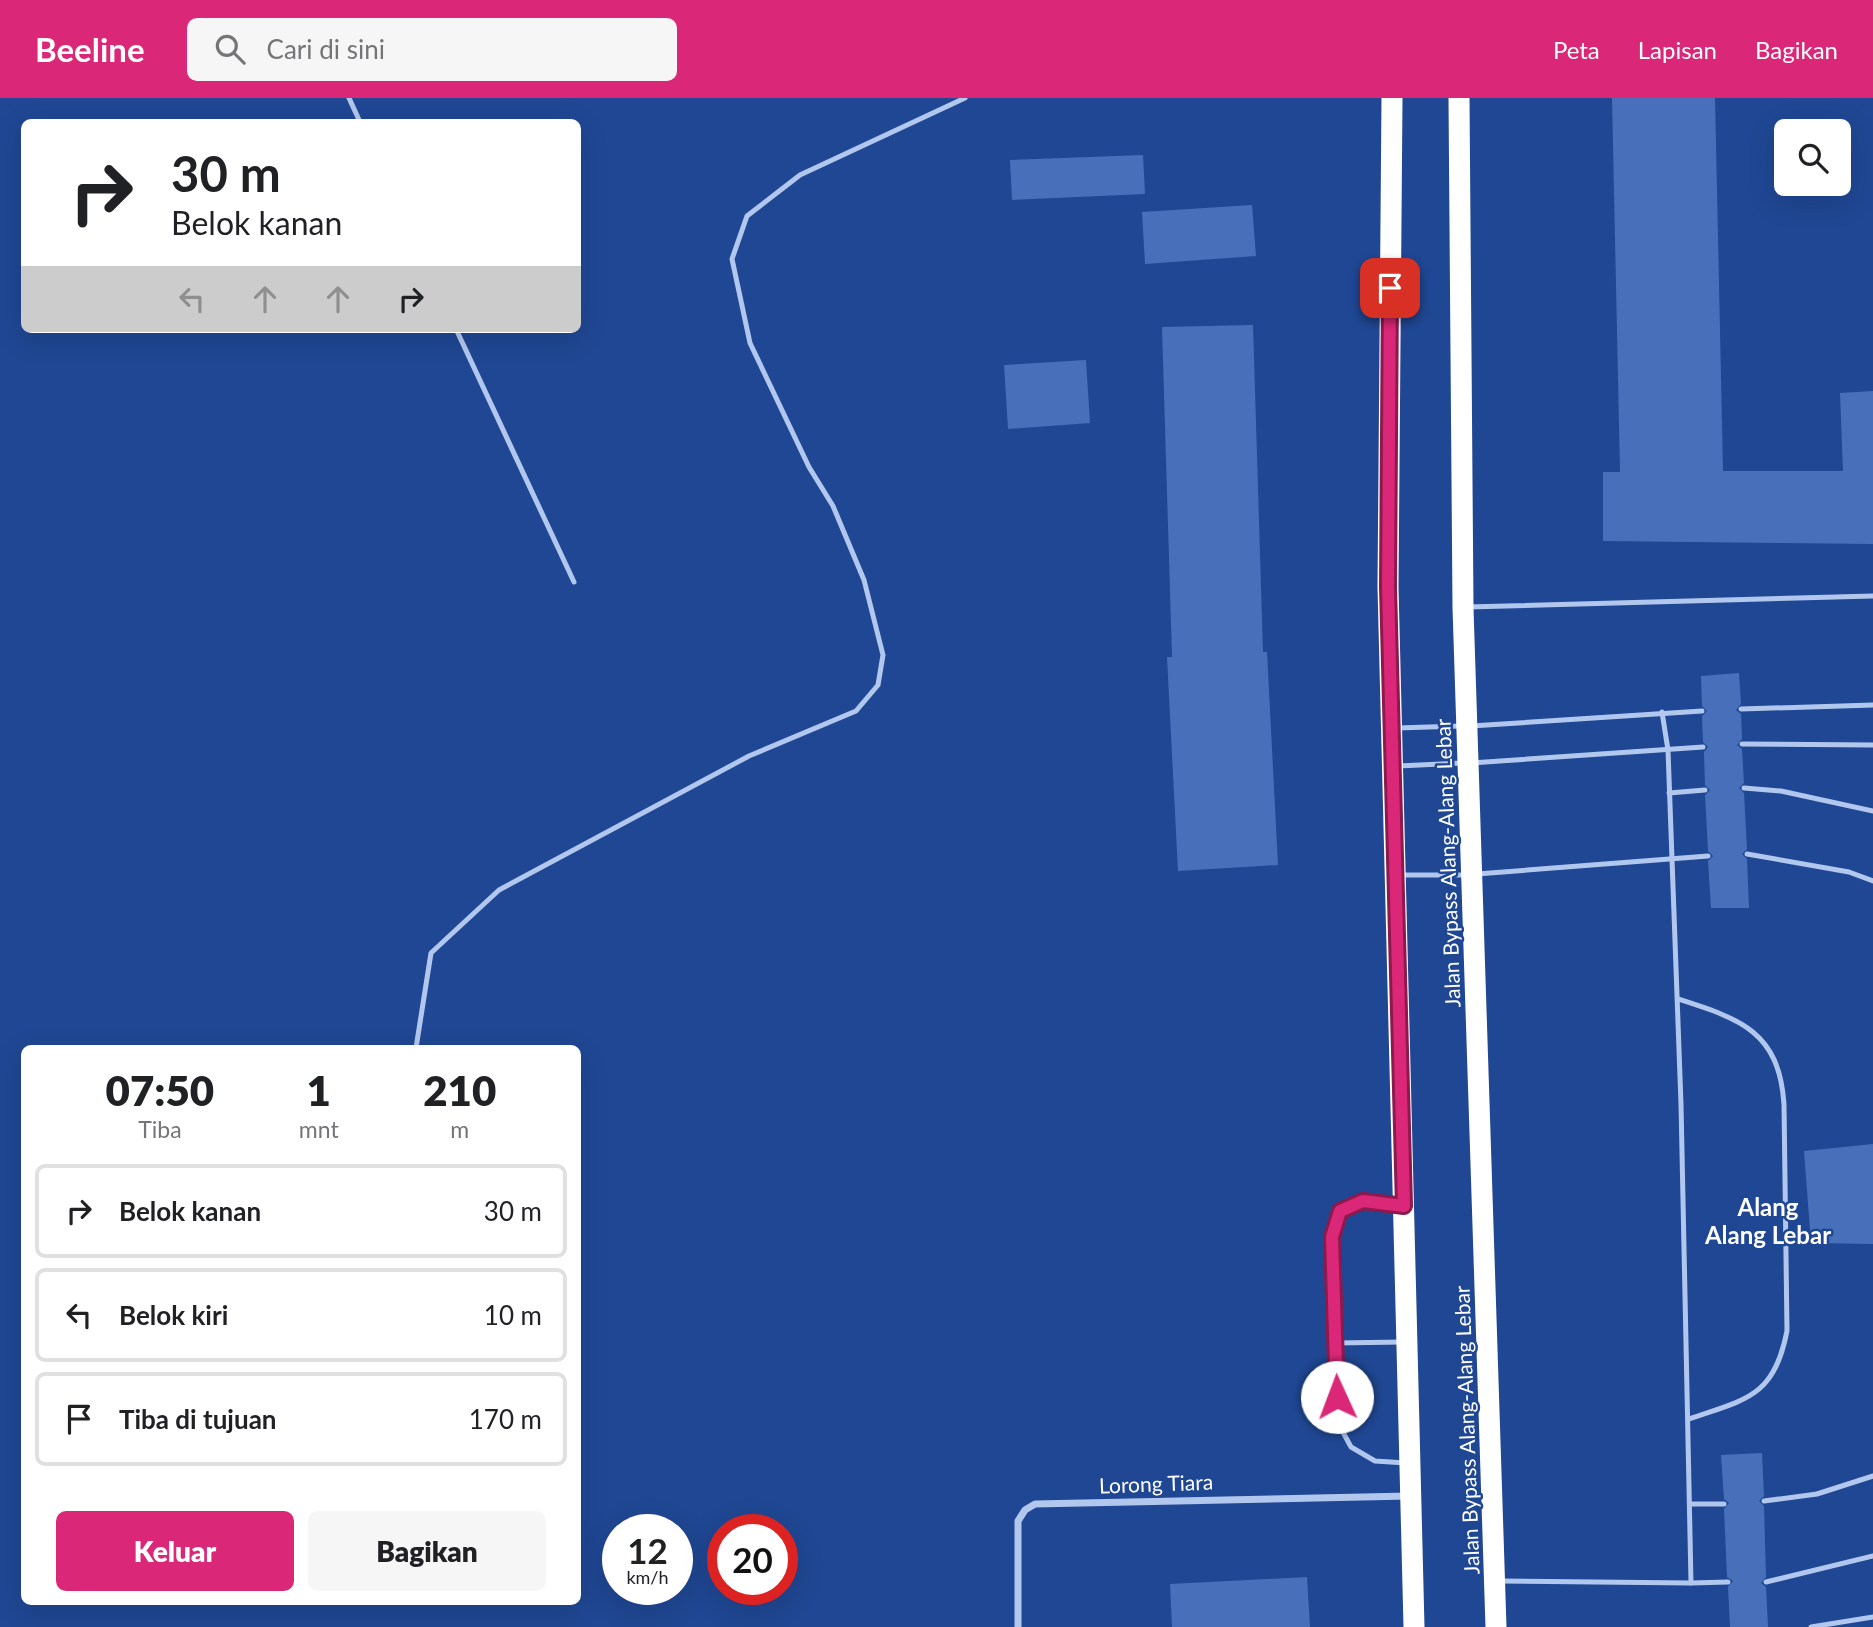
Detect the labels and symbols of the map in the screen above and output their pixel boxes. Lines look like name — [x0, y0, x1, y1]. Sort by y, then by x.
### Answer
pin — [1360, 258, 1420, 318]
street label: Jalan Bypass Alang-Alang Lebar — [1429, 718, 1465, 1008]
district label: Alang Alang Lebar — [1704, 1192, 1831, 1249]
street label: Jalan Bypass Alang-Alang Lebar — [1448, 1285, 1484, 1575]
position arrow — [1300, 1360, 1374, 1434]
street label: Lorong Tiara — [1099, 1469, 1213, 1497]
speed limit sign: 20 — [707, 1514, 798, 1605]

